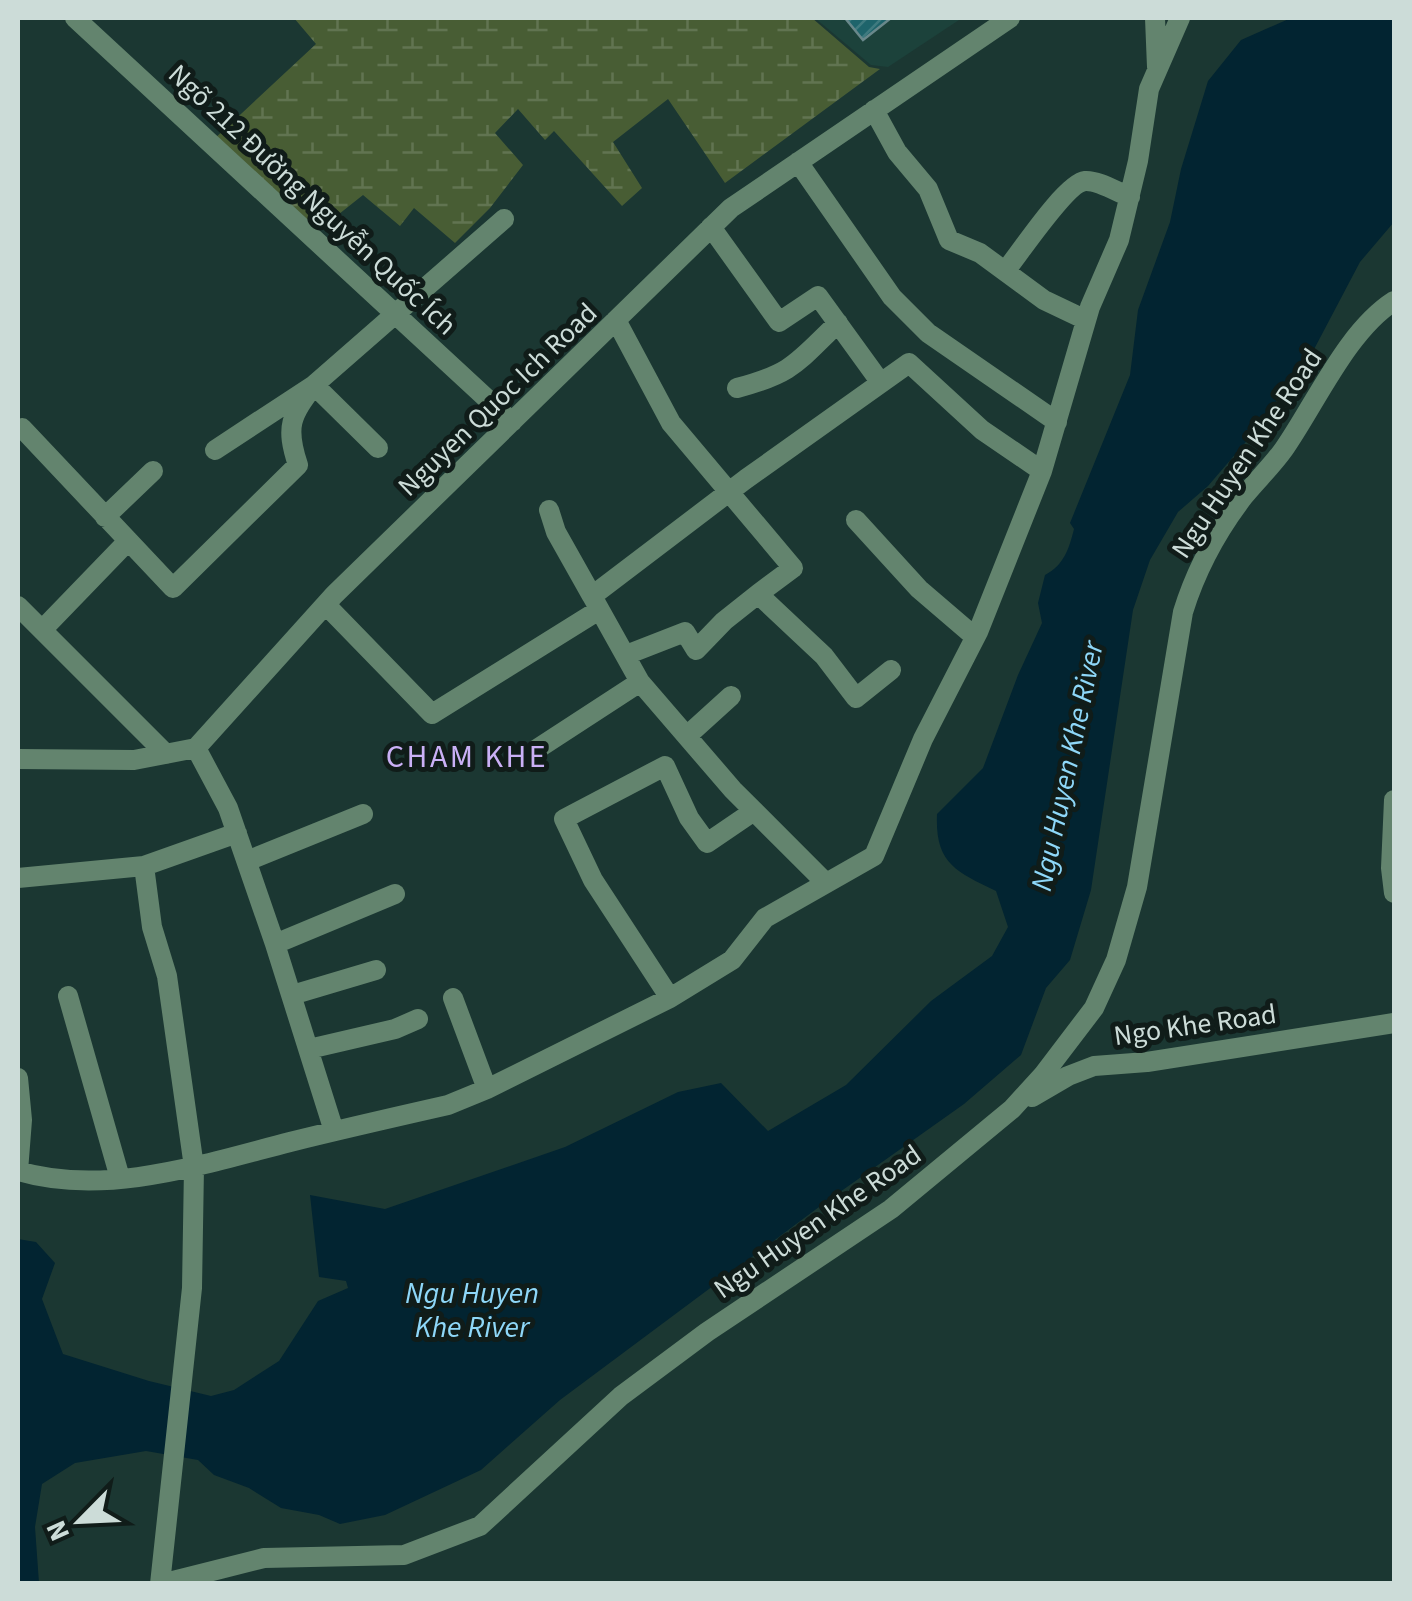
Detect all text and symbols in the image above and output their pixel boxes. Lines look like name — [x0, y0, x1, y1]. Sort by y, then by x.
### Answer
street label: Ngõ 212 Đường Nguyễn Quốc Ích — [159, 55, 465, 344]
street label: Nguyen Quoc Ich Road — [389, 294, 606, 506]
street label: Ngu Huyen Khe Road — [1162, 341, 1332, 566]
water label: Ngu Huyen Khe River — [1020, 635, 1115, 895]
district label: CHAM KHE — [386, 734, 548, 780]
street label: Ngo Khe Road — [1111, 994, 1279, 1056]
street label: Ngu Huyen Khe Road — [706, 1135, 930, 1309]
water label: Ngu Huyen Khe River — [405, 1272, 539, 1349]
north arrow — [30, 1471, 130, 1571]
text: N — [36, 1514, 80, 1547]

